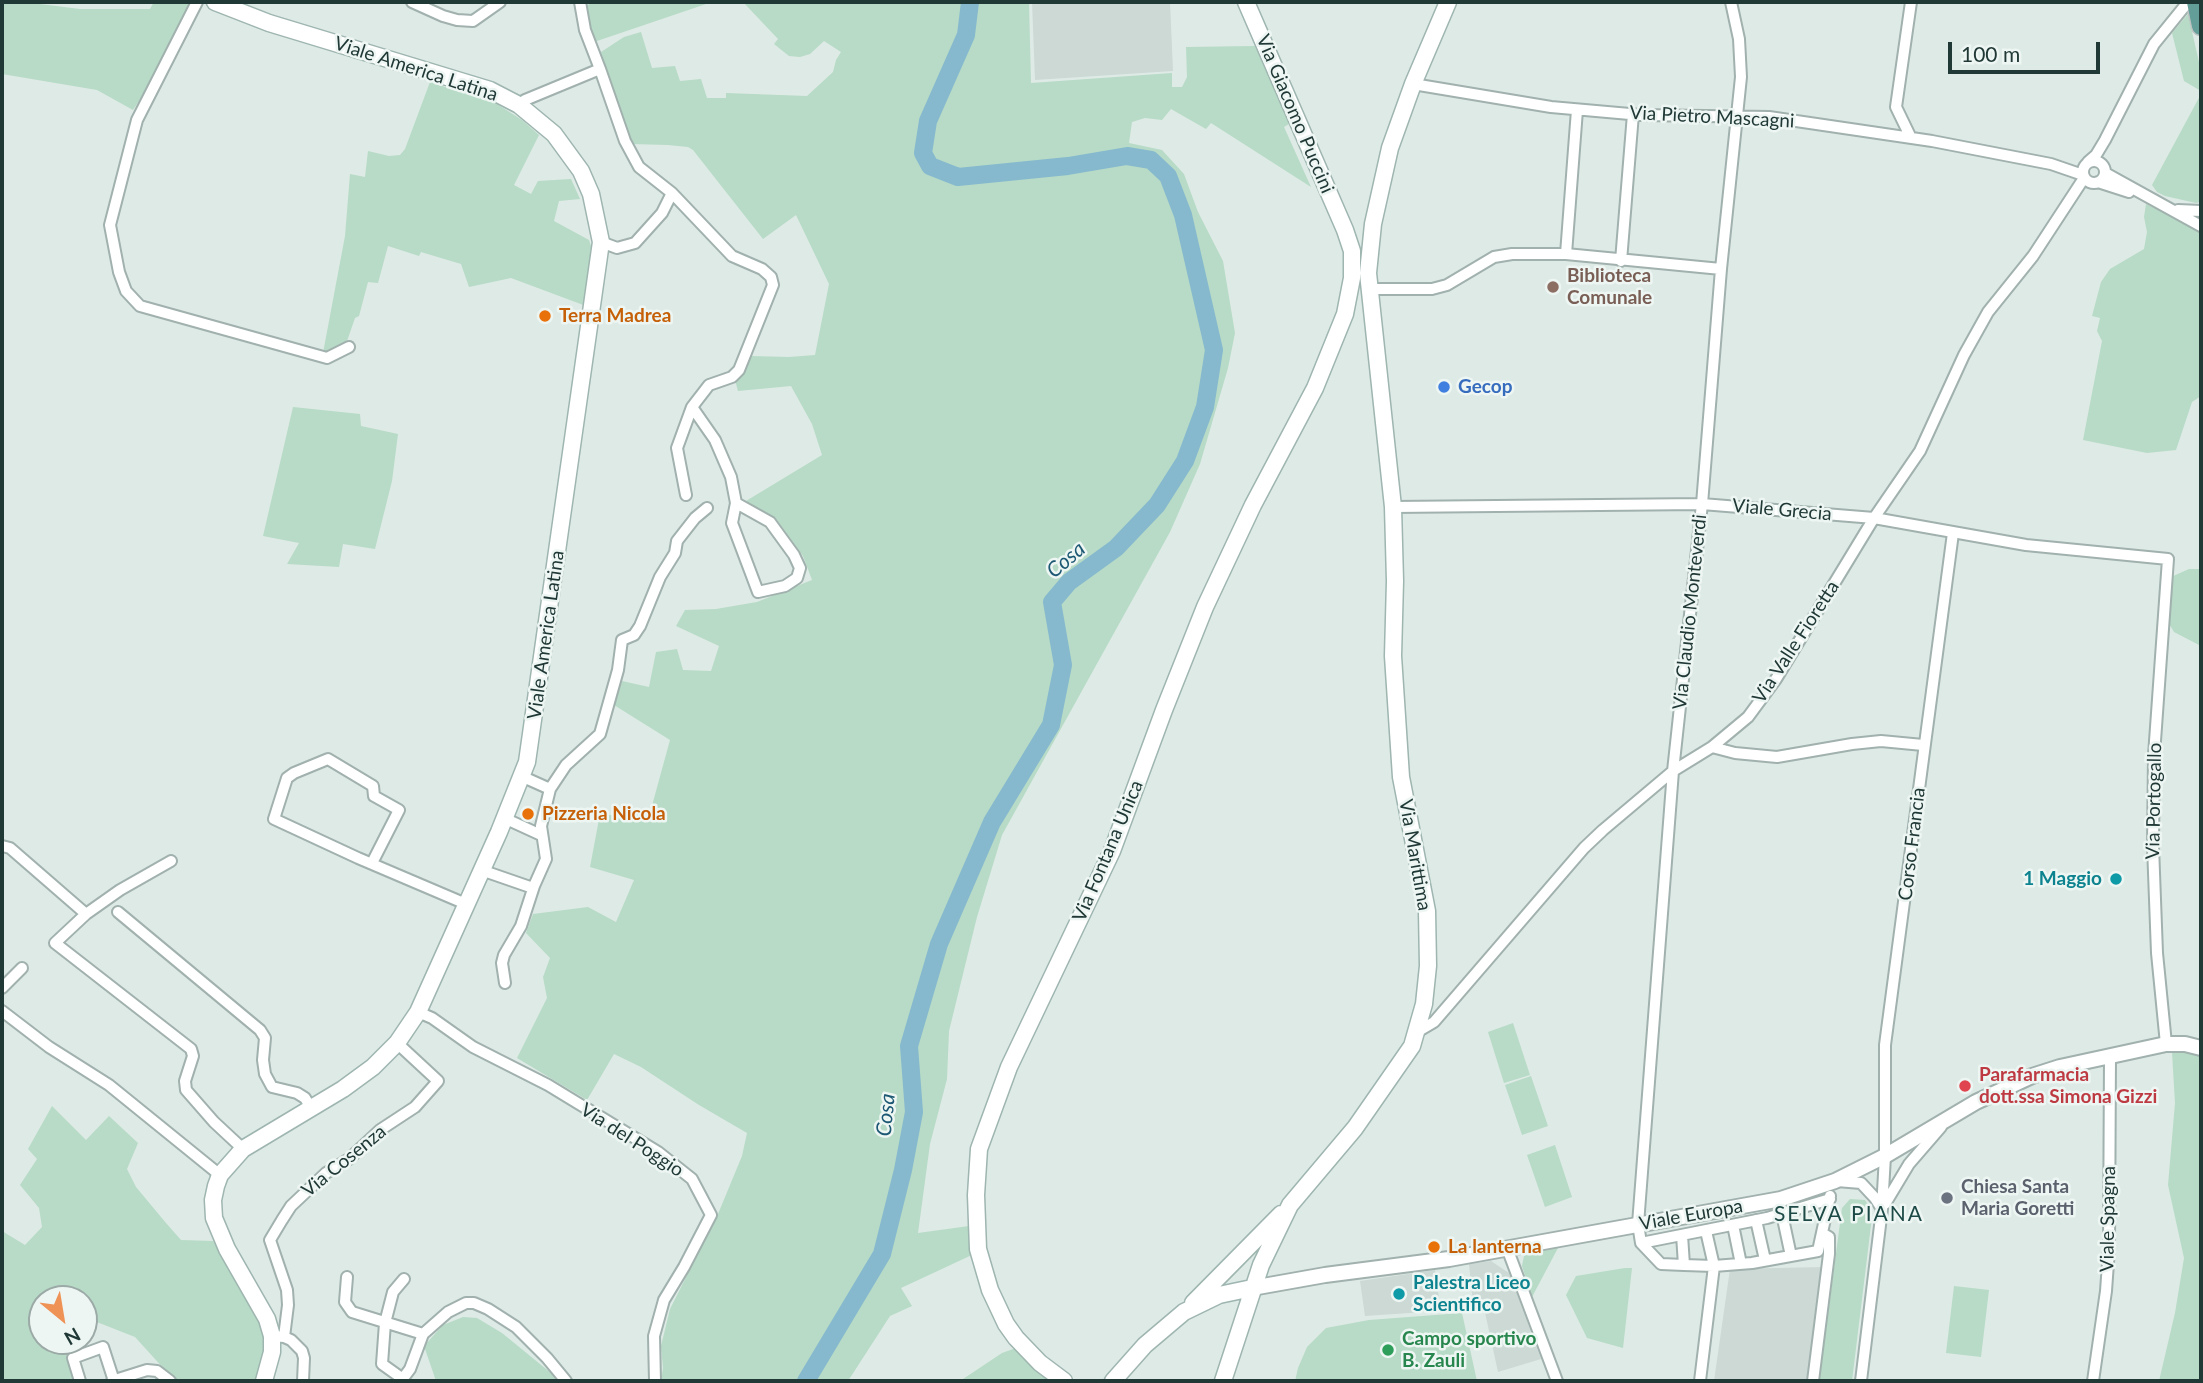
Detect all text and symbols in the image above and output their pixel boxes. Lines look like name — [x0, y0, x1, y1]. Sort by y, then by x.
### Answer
scale bar — [1951, 28, 2103, 72]
street label: Via Giacomo Puccini — [1251, 31, 1339, 197]
street label: Viale America Latina — [331, 32, 501, 106]
text: 100 m — [1961, 41, 2020, 66]
street label: Via Pietro Mascagni — [1629, 101, 1795, 133]
place label: Biblioteca Comunale — [1567, 265, 1652, 309]
marker: Biblioteca Comunale — [1545, 279, 1561, 295]
place label: Terra Madrea — [559, 305, 671, 327]
marker: Terra Madrea — [537, 308, 553, 324]
place label: Gecop — [1458, 376, 1513, 398]
marker: Gecop — [1436, 379, 1452, 395]
street label: Viale Grecia — [1731, 494, 1833, 526]
street label: Via Claudio Monteverdi — [1668, 513, 1712, 711]
water label: Cosa — [1042, 537, 1090, 583]
street label: Viale America Latina — [523, 549, 569, 721]
street label: Via Valle Fioretta — [1748, 576, 1844, 708]
street label: Via Portogallo — [2142, 742, 2166, 860]
street label: Via Fontana Unica — [1068, 777, 1148, 925]
street label: Corso Francia — [1894, 786, 1930, 902]
street label: Via Marittima — [1394, 797, 1436, 913]
place label: Pizzeria Nicola — [542, 803, 666, 825]
marker: Pizzeria Nicola — [520, 806, 536, 822]
place label: 1 Maggio — [2023, 868, 2102, 890]
marker: 1 Maggio — [2108, 871, 2124, 887]
place label: Parafarmacia dott.ssa Simona Gizzi — [1979, 1064, 2157, 1108]
marker: Parafarmacia dott.ssa Simona Gizzi — [1957, 1078, 1973, 1094]
water label: Cosa — [871, 1092, 901, 1138]
street label: Via del Poggio — [576, 1098, 688, 1182]
street label: Via Cosenza — [297, 1120, 391, 1202]
street label: Viale Spagna — [2096, 1166, 2120, 1272]
place label: Chiesa Santa Maria Goretti — [1961, 1176, 2074, 1220]
marker: Chiesa Santa Maria Goretti — [1939, 1190, 1955, 1206]
street label: Viale Europa — [1637, 1195, 1745, 1235]
district label: SELVA PIANA — [1775, 1201, 1923, 1227]
place label: La lanterna — [1448, 1236, 1542, 1258]
marker: La lanterna — [1426, 1239, 1442, 1255]
place label: Palestra Liceo Scientifico — [1413, 1272, 1530, 1316]
north arrow — [28, 1285, 98, 1355]
marker: Palestra Liceo Scientifico — [1391, 1286, 1407, 1302]
text: N — [61, 1323, 85, 1351]
place label: Campo sportivo B. Zauli — [1402, 1328, 1536, 1372]
marker: Campo sportivo B. Zauli — [1380, 1342, 1396, 1358]

